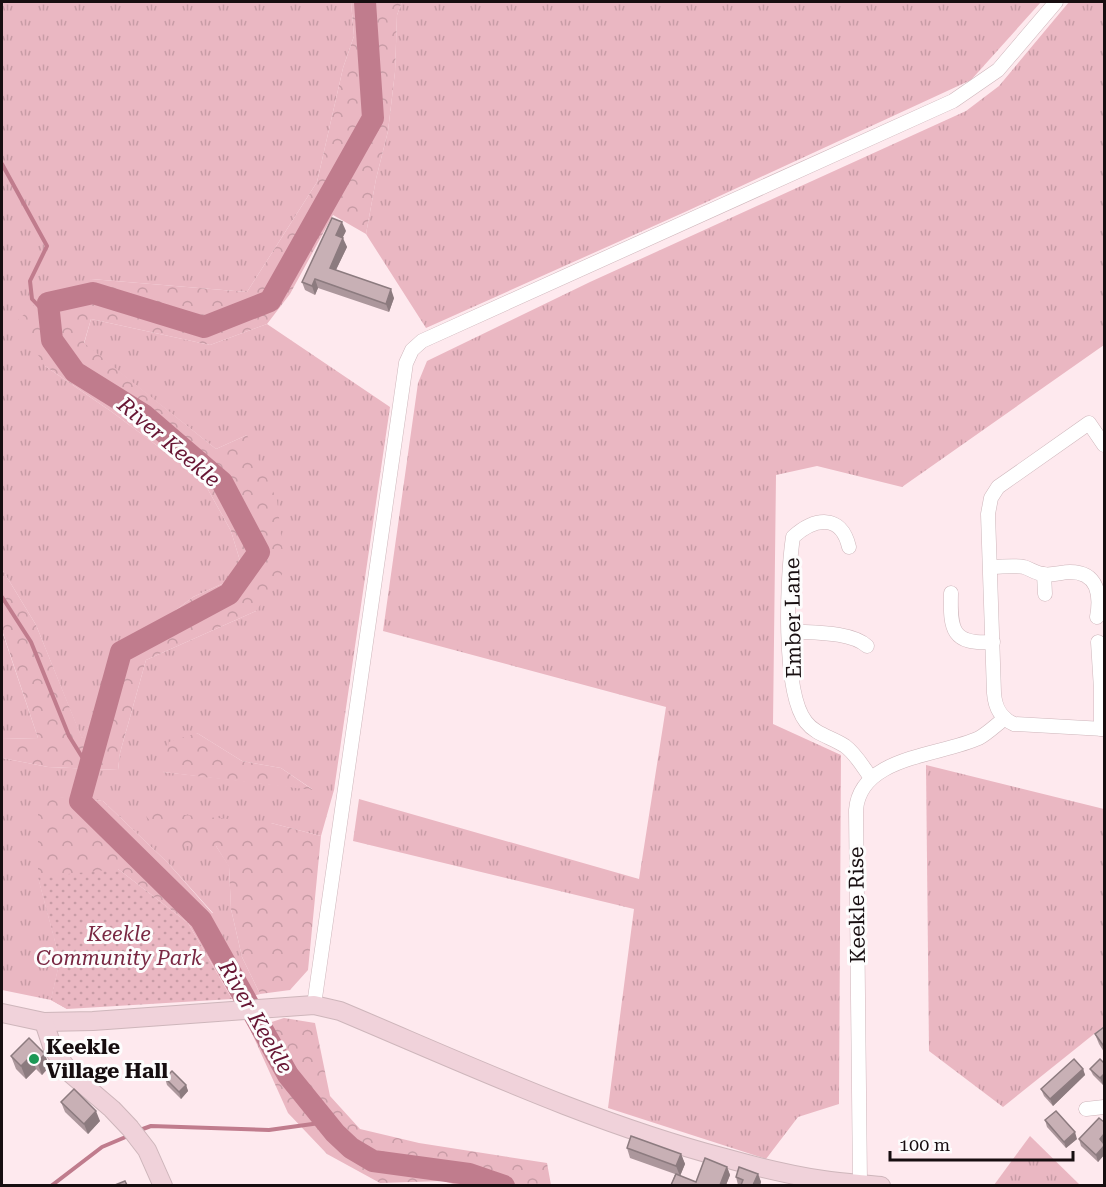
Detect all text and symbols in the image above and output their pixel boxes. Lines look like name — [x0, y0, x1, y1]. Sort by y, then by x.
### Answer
water label: River Keekle — [112, 391, 225, 492]
street label: Ember Lane — [780, 557, 806, 679]
street label: Keekle Rise — [844, 846, 870, 964]
park label: Keekle Community Park — [36, 922, 203, 970]
water label: River Keekle — [213, 955, 298, 1078]
place label: Keekle Village Hall — [46, 1035, 168, 1083]
marker: Keekle Village Hall — [27, 1052, 41, 1066]
scale bar — [890, 1124, 1073, 1162]
text: 100 m — [899, 1134, 950, 1155]

